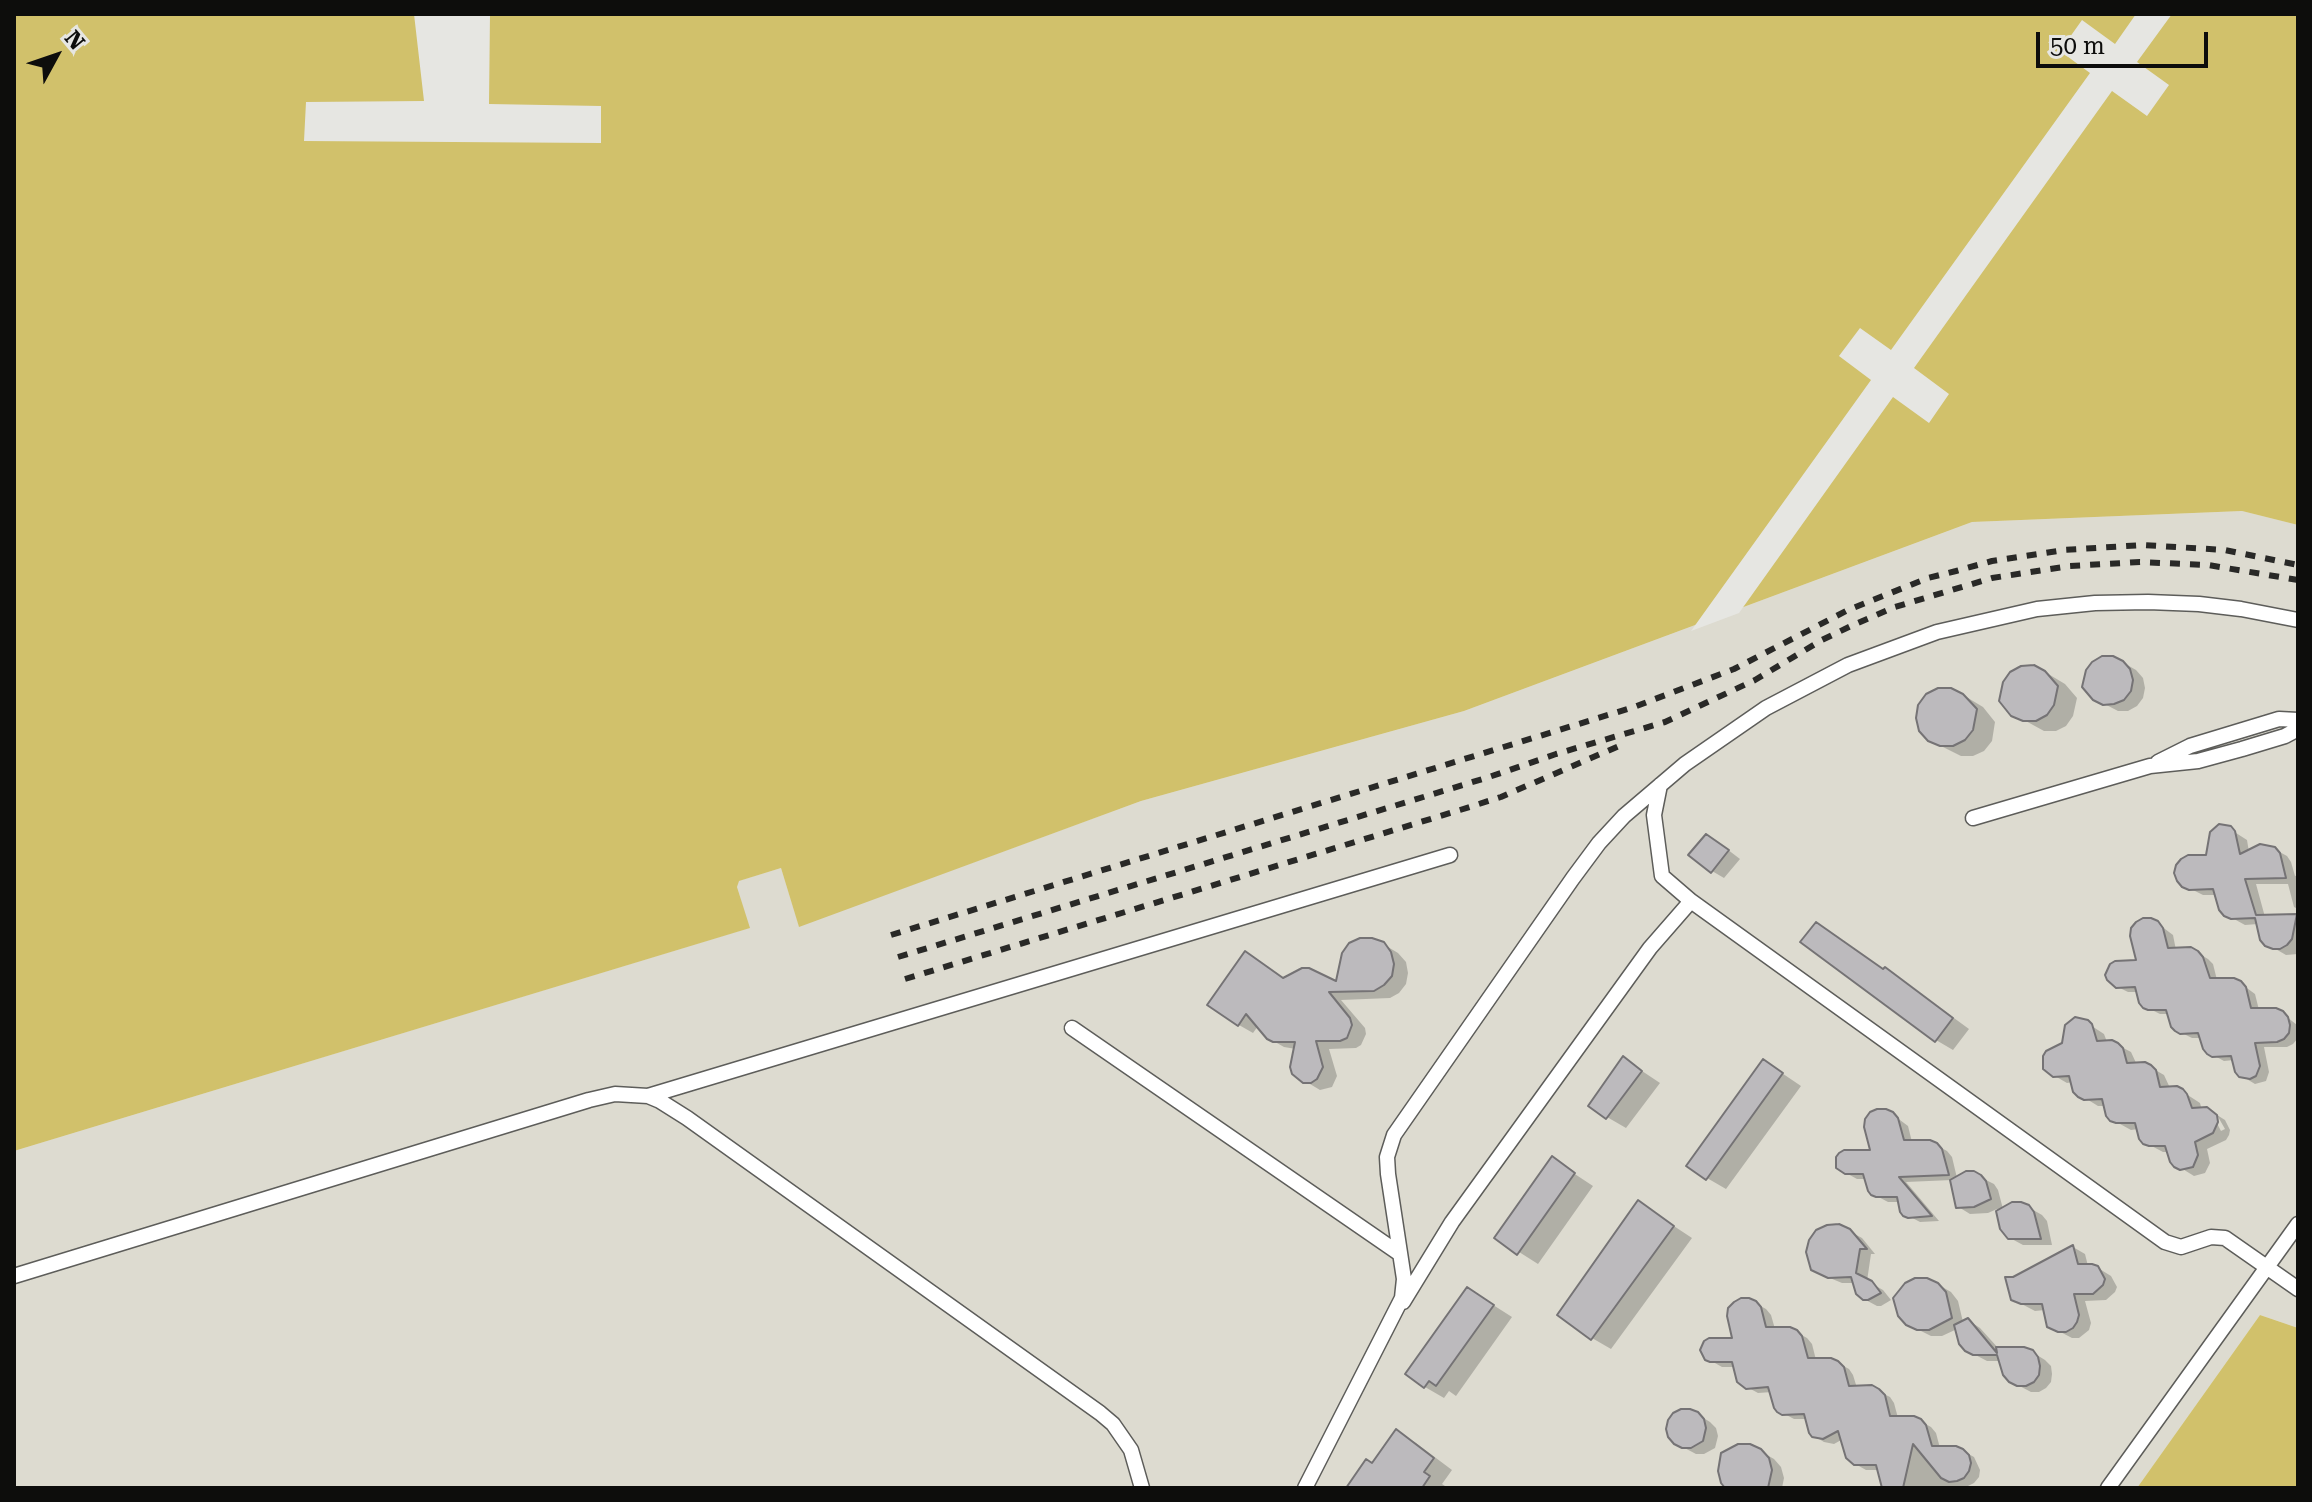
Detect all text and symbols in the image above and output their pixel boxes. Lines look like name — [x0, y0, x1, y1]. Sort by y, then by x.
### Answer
north arrow — [16, 16, 96, 96]
scale bar — [2040, 16, 2212, 66]
text: N — [60, 26, 90, 55]
text: 50 m — [2050, 32, 2105, 60]

